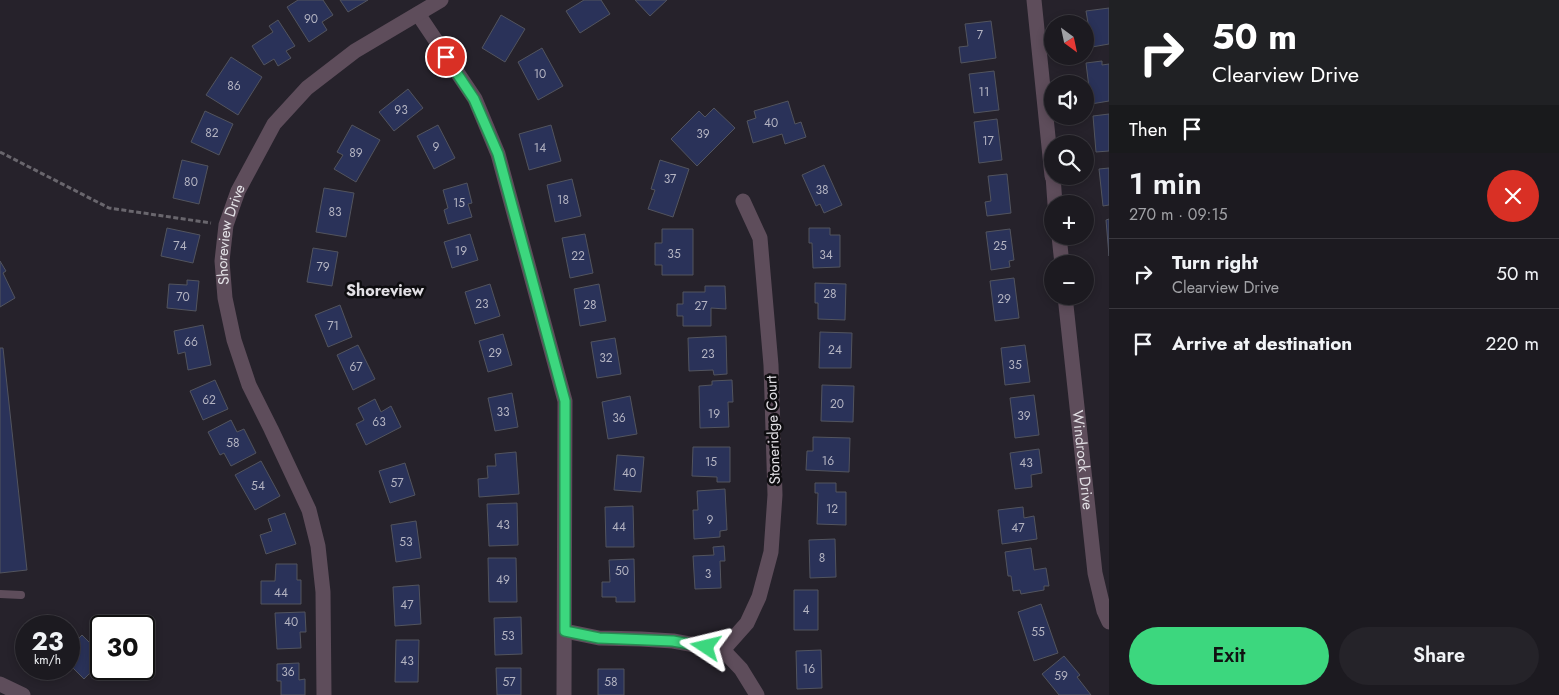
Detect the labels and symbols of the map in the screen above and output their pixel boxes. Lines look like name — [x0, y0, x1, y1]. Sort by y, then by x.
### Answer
house number: 90 — [304, 10, 318, 28]
north arrow — [1044, 15, 1094, 65]
house number: 7 — [977, 26, 984, 44]
pin — [425, 36, 467, 78]
house number: 10 — [534, 65, 546, 83]
house number: 86 — [227, 77, 241, 95]
house number: 11 — [979, 83, 989, 101]
house number: 93 — [394, 101, 408, 119]
house number: 40 — [764, 114, 778, 132]
house number: 82 — [205, 124, 219, 142]
house number: 39 — [696, 125, 710, 143]
house number: 17 — [982, 132, 995, 150]
house number: 9 — [433, 138, 440, 156]
house number: 14 — [534, 139, 546, 157]
house number: 89 — [349, 144, 363, 162]
house number: 37 — [664, 170, 677, 188]
house number: 80 — [184, 173, 198, 191]
street label: Shoreview Drive — [211, 180, 251, 286]
house number: 38 — [815, 181, 829, 199]
house number: 18 — [557, 191, 569, 209]
house number: 15 — [453, 194, 465, 212]
house number: 83 — [328, 203, 342, 221]
house number: 74 — [173, 237, 187, 255]
house number: 25 — [993, 237, 1007, 255]
house number: 19 — [455, 242, 467, 260]
house number: 35 — [667, 245, 681, 263]
house number: 34 — [819, 246, 833, 264]
house number: 22 — [571, 247, 585, 265]
house number: 79 — [316, 258, 330, 276]
district label: Shoreview — [346, 279, 425, 302]
house number: 28 — [823, 285, 837, 303]
house number: 70 — [176, 288, 190, 306]
house number: 29 — [997, 290, 1011, 308]
house number: 23 — [475, 295, 489, 313]
house number: 28 — [583, 296, 597, 314]
house number: 27 — [694, 297, 708, 315]
house number: 71 — [327, 317, 339, 335]
house number: 66 — [184, 333, 198, 351]
house number: 24 — [828, 341, 842, 359]
house number: 29 — [488, 344, 502, 362]
house number: 23 — [701, 345, 715, 363]
house number: 32 — [599, 349, 613, 367]
house number: 35 — [1008, 356, 1022, 374]
house number: 67 — [349, 358, 363, 376]
street label: Stoneridge Court — [760, 375, 786, 485]
house number: 62 — [202, 391, 216, 409]
house number: 20 — [830, 395, 844, 413]
house number: 33 — [496, 403, 510, 421]
house number: 19 — [708, 405, 720, 423]
house number: 39 — [1017, 407, 1031, 425]
house number: 36 — [612, 409, 626, 427]
street label: Windrock Drive — [1066, 409, 1099, 511]
house number: 63 — [372, 413, 386, 431]
house number: 58 — [226, 434, 240, 452]
house number: 16 — [822, 452, 834, 470]
house number: 15 — [705, 453, 717, 471]
house number: 43 — [1019, 454, 1033, 472]
house number: 40 — [622, 464, 636, 482]
house number: 57 — [390, 474, 404, 492]
house number: 54 — [251, 477, 265, 495]
house number: 12 — [826, 500, 838, 518]
house number: 9 — [707, 511, 714, 529]
house number: 43 — [496, 516, 510, 534]
house number: 44 — [612, 518, 626, 536]
house number: 47 — [1011, 519, 1025, 537]
house number: 53 — [399, 533, 413, 551]
house number: 8 — [819, 549, 825, 567]
house number: 50 — [615, 562, 629, 580]
house number: 3 — [705, 565, 712, 583]
house number: 49 — [496, 571, 510, 589]
house number: 44 — [274, 584, 288, 602]
house number: 47 — [400, 596, 414, 614]
house number: 4 — [803, 601, 810, 619]
house number: 40 — [284, 613, 298, 631]
speed limit sign: 30 — [90, 615, 155, 680]
position arrow — [679, 620, 731, 672]
house number: 55 — [1031, 623, 1045, 641]
house number: 53 — [501, 627, 515, 645]
house number: 43 — [400, 652, 414, 670]
house number: 16 — [803, 660, 815, 678]
house number: 36 — [281, 663, 295, 681]
house number: 59 — [1054, 667, 1068, 685]
house number: 57 — [502, 673, 516, 691]
house number: 58 — [604, 673, 618, 691]

